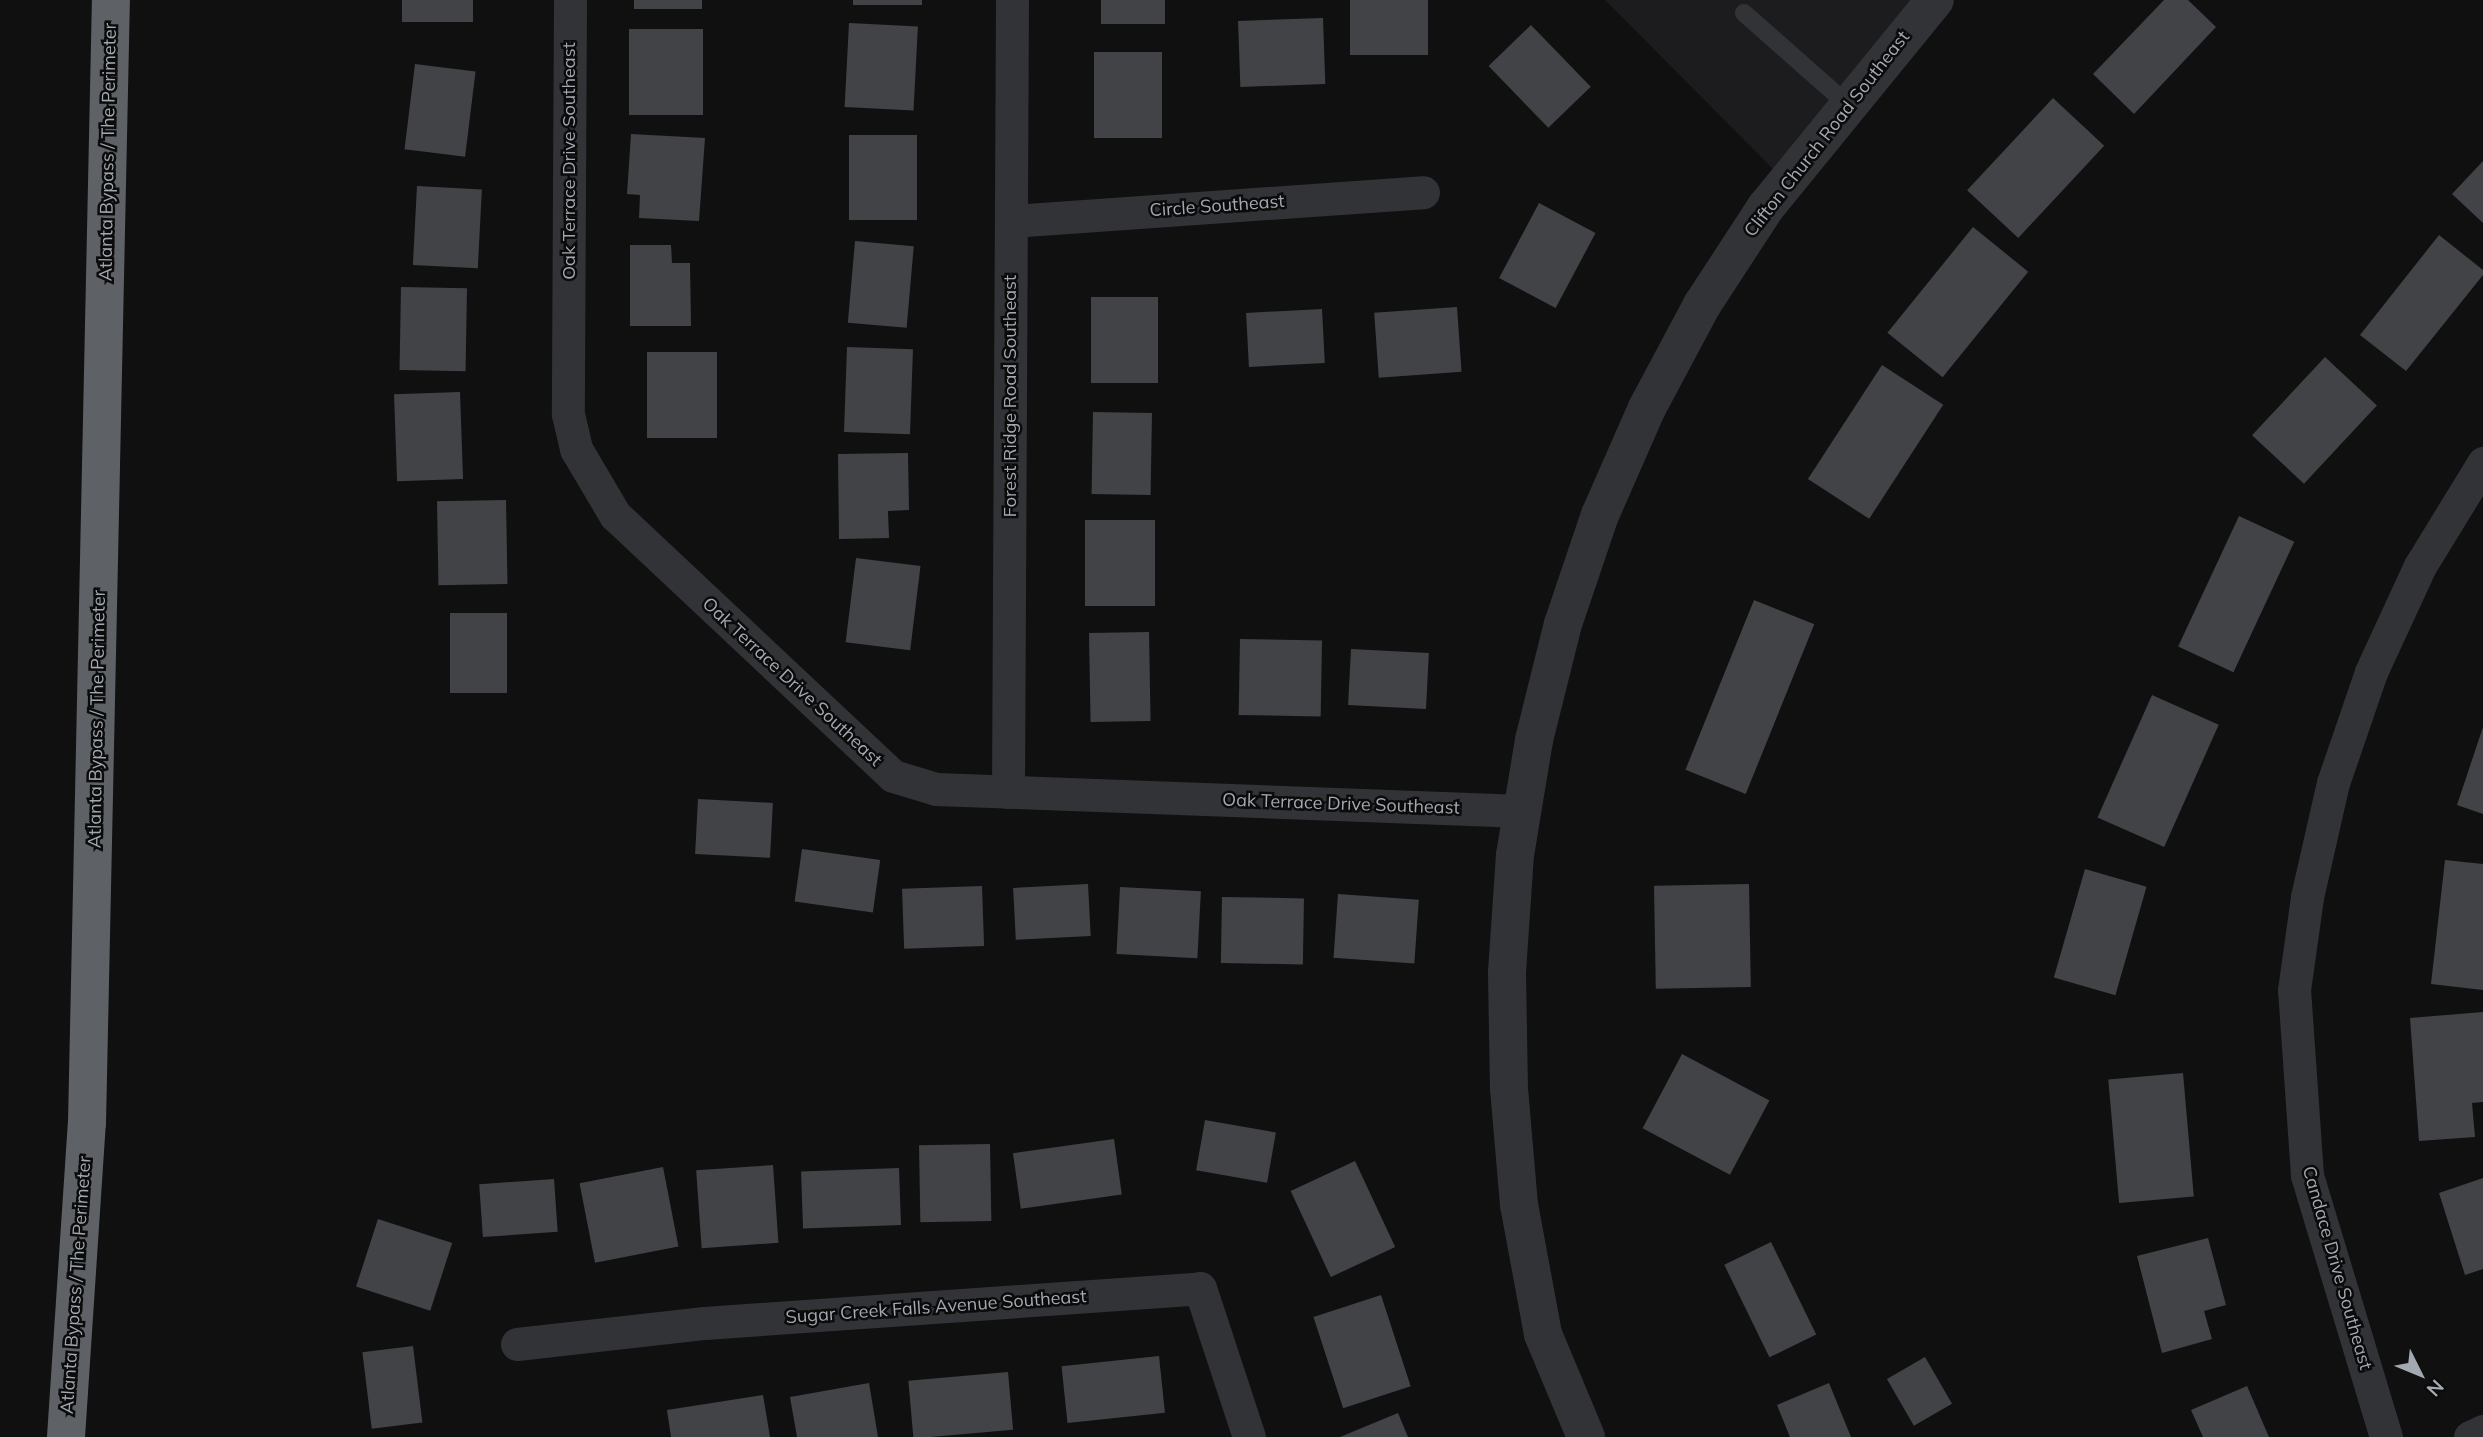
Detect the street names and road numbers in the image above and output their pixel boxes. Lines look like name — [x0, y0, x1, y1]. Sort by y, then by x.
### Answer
street label: Atlanta Bypass / The Perimeter — [95, 23, 121, 281]
street label: Clifton Church Road Southeast — [1740, 27, 1914, 241]
street label: Oak Terrace Drive Southeast — [558, 42, 580, 280]
street label: Circle Southeast — [1149, 191, 1285, 221]
street label: Forest Ridge Road Southeast — [999, 275, 1021, 517]
street label: Atlanta Bypass / The Perimeter — [84, 590, 110, 848]
street label: Oak Terrace Drive Southeast — [698, 593, 886, 771]
street label: Oak Terrace Drive Southeast — [1222, 789, 1460, 819]
street label: Atlanta Bypass / The Perimeter — [56, 1155, 96, 1415]
street label: Candace Drive Southeast — [2298, 1164, 2376, 1372]
street label: Sugar Creek Falls Avenue Southeast — [785, 1286, 1087, 1328]

